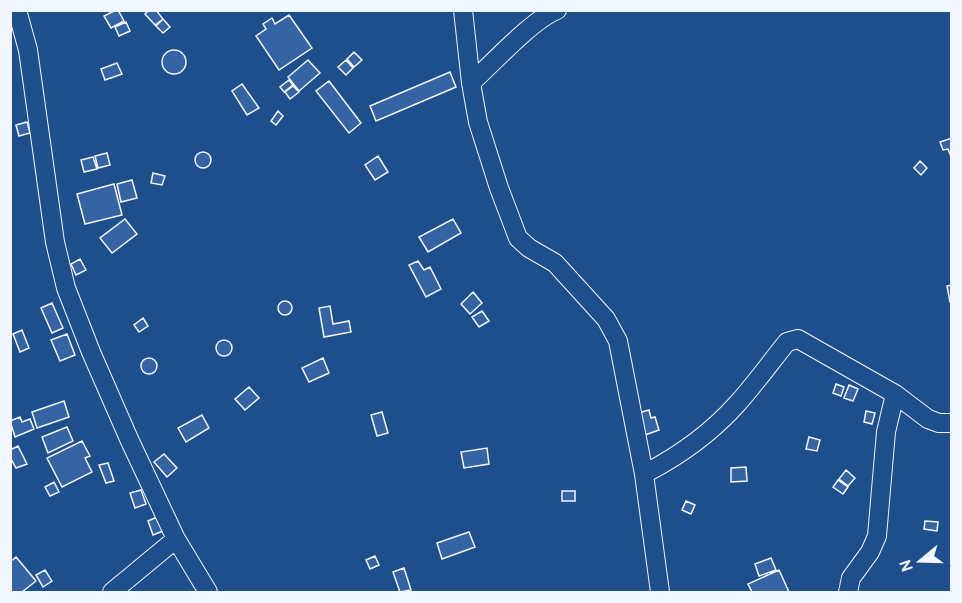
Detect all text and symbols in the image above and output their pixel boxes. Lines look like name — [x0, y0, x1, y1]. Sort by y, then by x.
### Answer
north arrow — [890, 531, 950, 591]
text: N — [895, 557, 917, 574]

